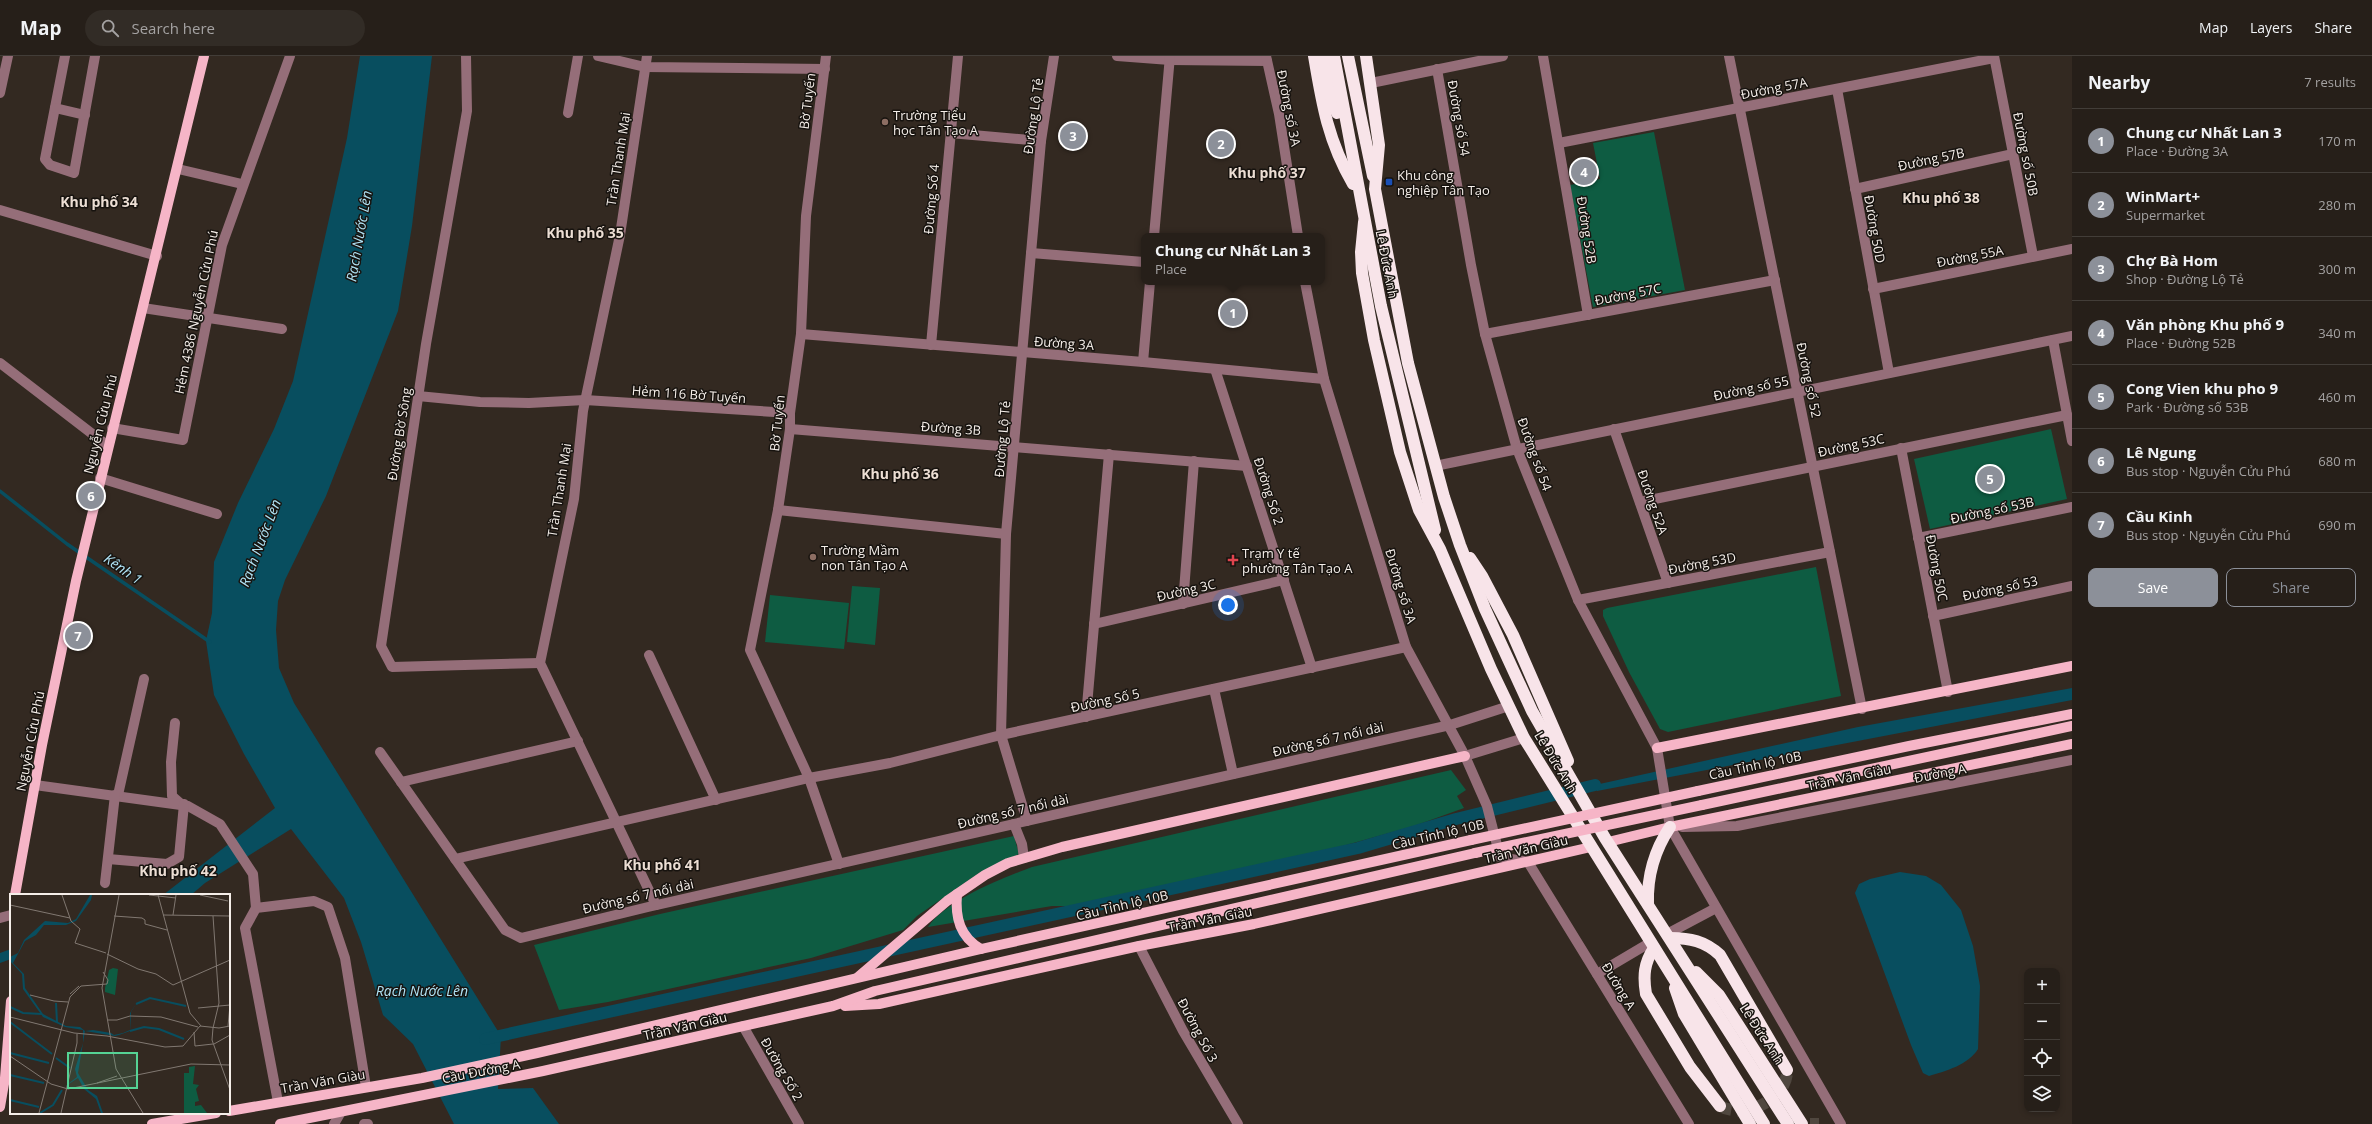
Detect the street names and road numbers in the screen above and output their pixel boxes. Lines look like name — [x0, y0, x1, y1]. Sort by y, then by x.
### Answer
street label: Đường số 3A — [1273, 68, 1305, 148]
street label: Bờ Tuyến — [795, 72, 819, 130]
street label: Đường 57A — [1739, 73, 1810, 103]
street label: Đường Lộ Tẻ — [1019, 77, 1047, 155]
street label: Đường số 54 — [1443, 79, 1475, 158]
street label: Trần Thanh Mại — [602, 111, 634, 207]
street label: Đường số 50B — [2009, 111, 2043, 197]
street label: Đường 57B — [1896, 143, 1966, 175]
street label: Đường Số 4 — [919, 163, 943, 235]
street label: Đường 50D — [1860, 194, 1890, 264]
street label: Đường 52B — [1573, 195, 1601, 265]
street label: Hẻm 4386 Nguyễn Cửu Phú — [170, 228, 222, 396]
street label: Lê Đức Anh — [1372, 228, 1402, 300]
street label: Đường 55A — [1935, 241, 2006, 271]
street label: Đường 57C — [1593, 279, 1663, 309]
street label: Đường 3A — [1033, 332, 1095, 354]
street label: Đường số 52 — [1792, 341, 1826, 419]
street label: Đường số 55 — [1712, 371, 1790, 405]
street label: Nguyễn Cửu Phú — [79, 372, 121, 476]
street label: Hẻm 116 Bờ Tuyến — [631, 381, 747, 407]
street label: Đường Bờ Sông — [383, 386, 415, 482]
street label: Bờ Tuyến — [765, 394, 789, 452]
street label: Đường Lộ Tẻ — [990, 400, 1014, 478]
street label: Đường số 54 — [1513, 415, 1557, 494]
street label: Đường 3B — [920, 417, 982, 439]
street label: Đường 53C — [1816, 429, 1886, 461]
street label: Trần Thanh Mại — [543, 442, 575, 538]
street label: Đường Số 2 — [1250, 455, 1288, 527]
street label: Đường 52A — [1634, 467, 1673, 538]
street label: Đường số 53B — [1949, 492, 2035, 528]
street label: Đường 50C — [1922, 533, 1952, 603]
street label: Đường số 3A — [1381, 546, 1421, 626]
street label: Đường 53D — [1667, 548, 1737, 578]
street label: Đường số 53 — [1961, 571, 2039, 605]
street label: Đường 3C — [1155, 574, 1217, 606]
street label: Đường Số 5 — [1069, 684, 1141, 716]
street label: Nguyễn Cửu Phú — [11, 689, 49, 793]
street label: Đường số 7 nối dài — [1271, 717, 1385, 761]
street label: Lê Đức Anh — [1530, 728, 1582, 796]
street label: Cầu Tỉnh lộ 10B — [1707, 746, 1803, 784]
street label: Trần Văn Giàu — [1805, 759, 1893, 795]
street label: Đường A — [1912, 759, 1968, 787]
street label: Đường số 7 nối dài — [956, 789, 1070, 833]
street label: Cầu Tỉnh lộ 10B — [1390, 815, 1486, 853]
street label: Trần Văn Giàu — [1482, 831, 1570, 867]
street label: Đường số 7 nối dài — [581, 874, 695, 918]
street label: Cầu Tỉnh lộ 10B — [1074, 886, 1170, 924]
street label: Trần Văn Giàu — [1166, 902, 1254, 936]
street label: Đường A — [1598, 959, 1641, 1014]
street label: Đường Số 3 — [1174, 995, 1222, 1065]
street label: Lê Đức Anh — [1736, 1000, 1788, 1068]
street label: Trần Văn Giàu — [641, 1008, 729, 1044]
street label: Đường Số 2 — [757, 1034, 807, 1104]
street label: Cầu Đường A — [440, 1054, 522, 1087]
street label: Trần Văn Giàu — [279, 1065, 367, 1097]

